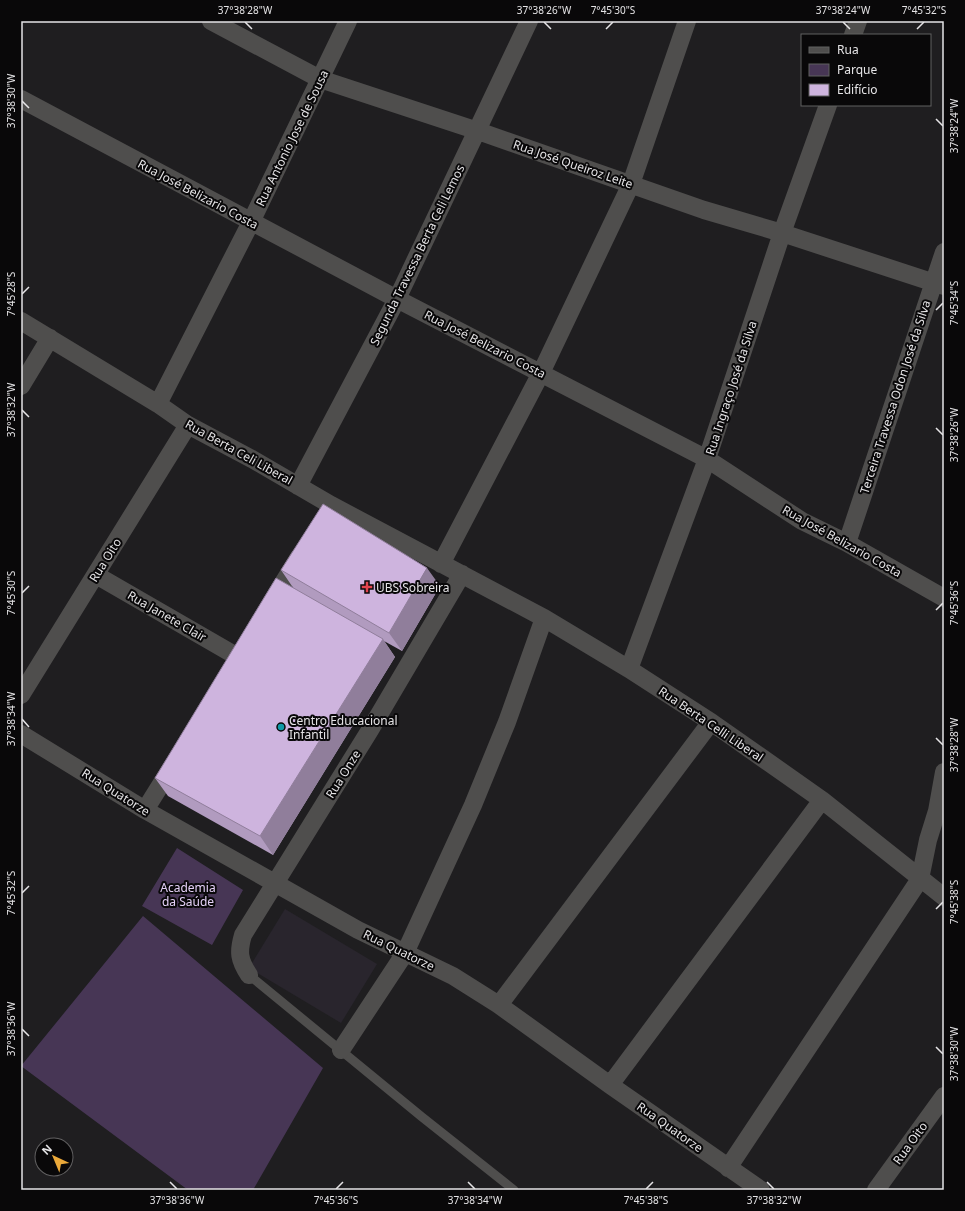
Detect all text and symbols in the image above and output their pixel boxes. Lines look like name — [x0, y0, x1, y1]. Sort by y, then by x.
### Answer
text: 37°38'28"W — [218, 3, 273, 17]
text: 37°38'26"W — [517, 3, 572, 17]
text: 7°45'30"S — [591, 3, 636, 17]
text: 37°38'24"W — [816, 3, 871, 17]
text: 7°45'32"S — [902, 3, 947, 17]
legend — [801, 34, 931, 106]
text: Rua — [837, 41, 859, 58]
text: Parque — [837, 61, 878, 78]
street label: Rua Antonio Jose de Sousa — [252, 67, 332, 209]
text: 37°38'30"W — [4, 73, 18, 128]
text: Edifício — [837, 81, 878, 98]
text: 37°38'24"W — [947, 98, 961, 153]
street label: Rua José Queiroz Leite — [511, 136, 635, 193]
street label: Rua José Belizario Costa — [135, 155, 261, 233]
street label: Segunda Travessa Berta Celi Lemos — [366, 162, 468, 348]
text: 7°45'28"S — [4, 271, 18, 316]
text: 7°45'34"S — [947, 280, 961, 325]
street label: Terceira Travessa Odon José da Silva — [856, 298, 934, 496]
street label: Rua José Belizario Costa — [421, 306, 549, 382]
street label: Rua Ingraço José da Silva — [701, 319, 761, 457]
text: 37°38'32"W — [4, 382, 18, 437]
text: 37°38'26"W — [947, 407, 961, 462]
street label: Rua Berta Celi Liberal — [182, 415, 296, 489]
street label: Rua José Belizario Costa — [779, 501, 905, 581]
street label: Rua Oito — [85, 535, 125, 585]
text: 7°45'30"S — [4, 570, 18, 615]
place label: UBS Sobreira — [376, 579, 450, 596]
text: 7°45'36"S — [947, 580, 961, 625]
marker: UBS Sobreira — [361, 581, 373, 593]
street label: Rua Janete Clair — [124, 586, 210, 646]
street label: Rua Berta Celli Liberal — [655, 682, 767, 766]
text: 37°38'34"W — [4, 691, 18, 746]
place label: Centro Educacional Infantil — [289, 712, 398, 743]
text: 37°38'28"W — [947, 717, 961, 772]
marker: Centro Educacional Infantil — [276, 722, 286, 732]
street label: Rua Onze — [322, 746, 365, 801]
street label: Rua Quatorze — [79, 764, 153, 820]
text: 7°45'32"S — [4, 870, 18, 915]
park label: Academia da Saúde — [160, 879, 216, 910]
text: 7°45'38"S — [947, 879, 961, 924]
street label: Rua Quatorze — [361, 925, 438, 975]
text: 37°38'36"W — [4, 1001, 18, 1056]
text: 37°38'30"W — [947, 1026, 961, 1081]
street label: Rua Quatorze — [633, 1098, 707, 1156]
street label: Rua Oito — [889, 1118, 931, 1168]
north arrow — [34, 1137, 74, 1177]
text: N — [38, 1141, 55, 1158]
text: 37°38'36"W — [150, 1193, 205, 1207]
text: 7°45'36"S — [314, 1193, 359, 1207]
text: 37°38'34"W — [448, 1193, 503, 1207]
text: 7°45'38"S — [624, 1193, 669, 1207]
text: 37°38'32"W — [747, 1193, 802, 1207]

